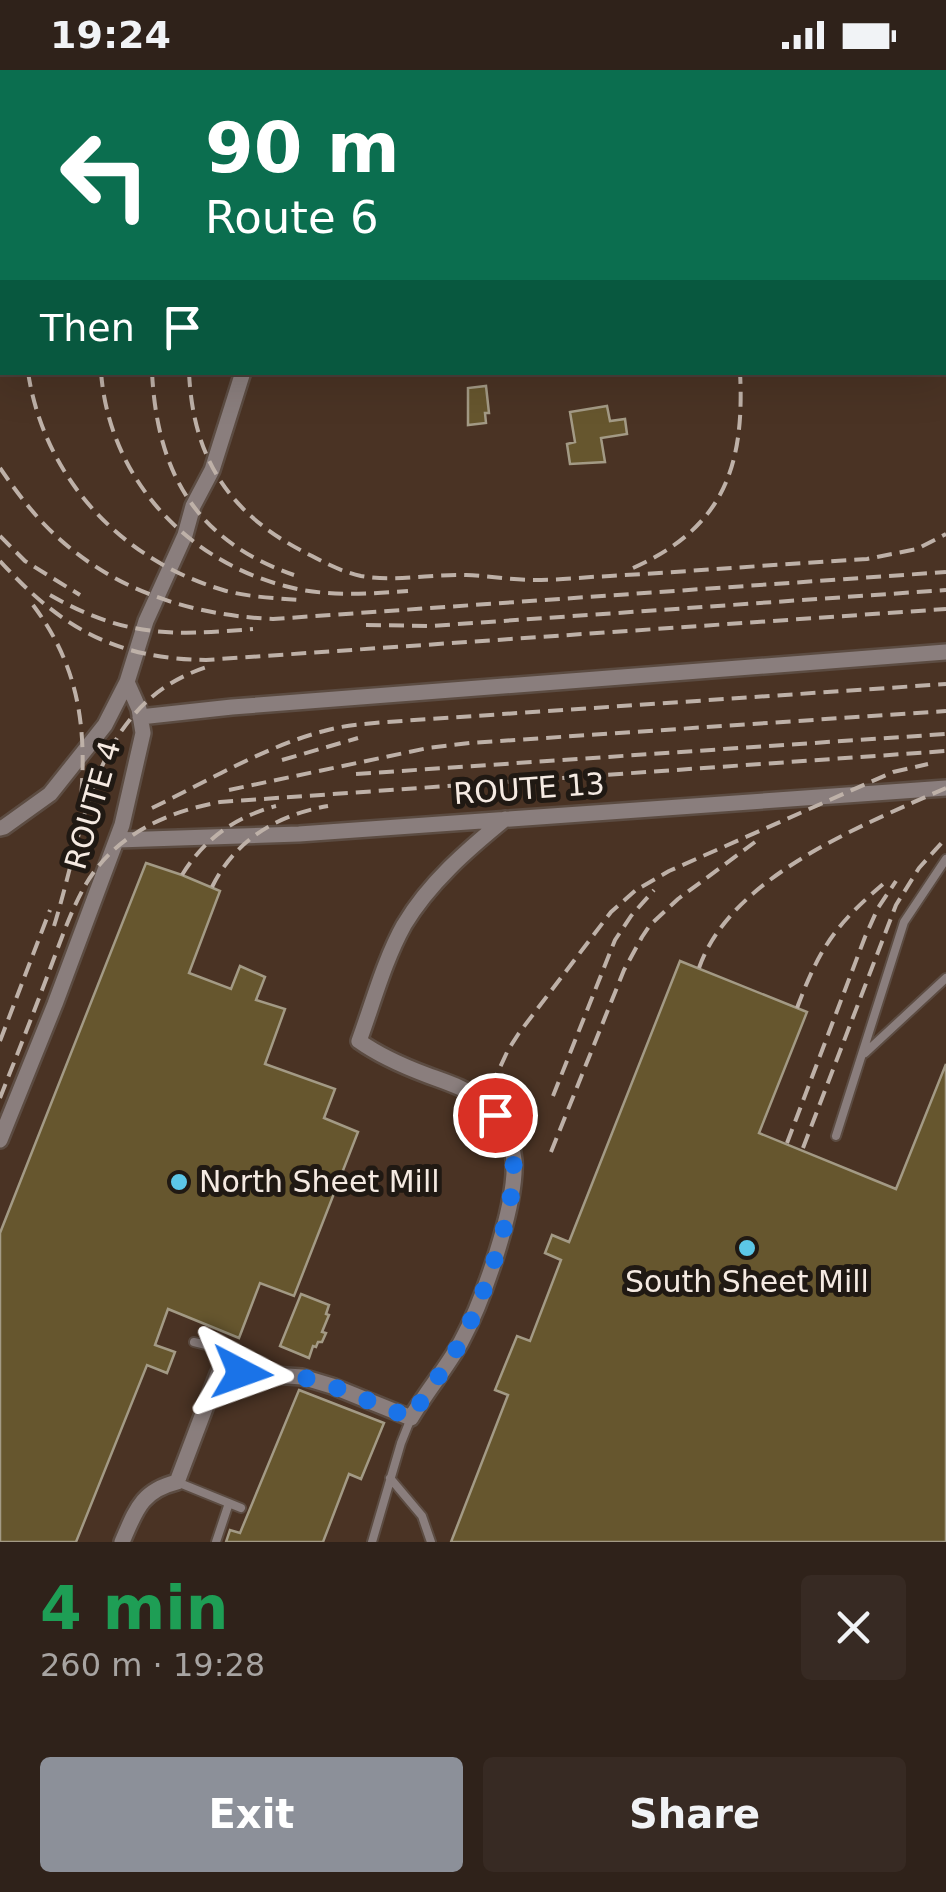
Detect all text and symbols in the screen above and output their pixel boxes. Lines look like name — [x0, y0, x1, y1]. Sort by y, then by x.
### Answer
text: 19:24 — [50, 13, 171, 57]
text: 90 m — [205, 107, 400, 189]
icon: left — [40, 110, 170, 240]
text: Route 6 — [205, 191, 379, 244]
icon: arrive — [155, 300, 210, 355]
text: Then — [40, 306, 135, 350]
street label: ROUTE 4 — [57, 736, 128, 873]
street label: ROUTE 13 — [452, 766, 606, 811]
pin — [453, 1073, 538, 1158]
icon: arrive — [468, 1088, 523, 1143]
place label: North Sheet Mill — [199, 1164, 440, 1199]
marker: North Sheet Mill — [168, 1171, 190, 1193]
marker: South Sheet Mill — [736, 1237, 758, 1259]
place label: South Sheet Mill — [625, 1264, 869, 1299]
position arrow — [190, 1321, 294, 1425]
text: 4 min — [40, 1573, 228, 1643]
button: close — [801, 1575, 906, 1680]
text: 260 m · 19:28 — [40, 1646, 265, 1684]
button: Exit — [40, 1757, 463, 1872]
button: Share — [483, 1757, 906, 1872]

